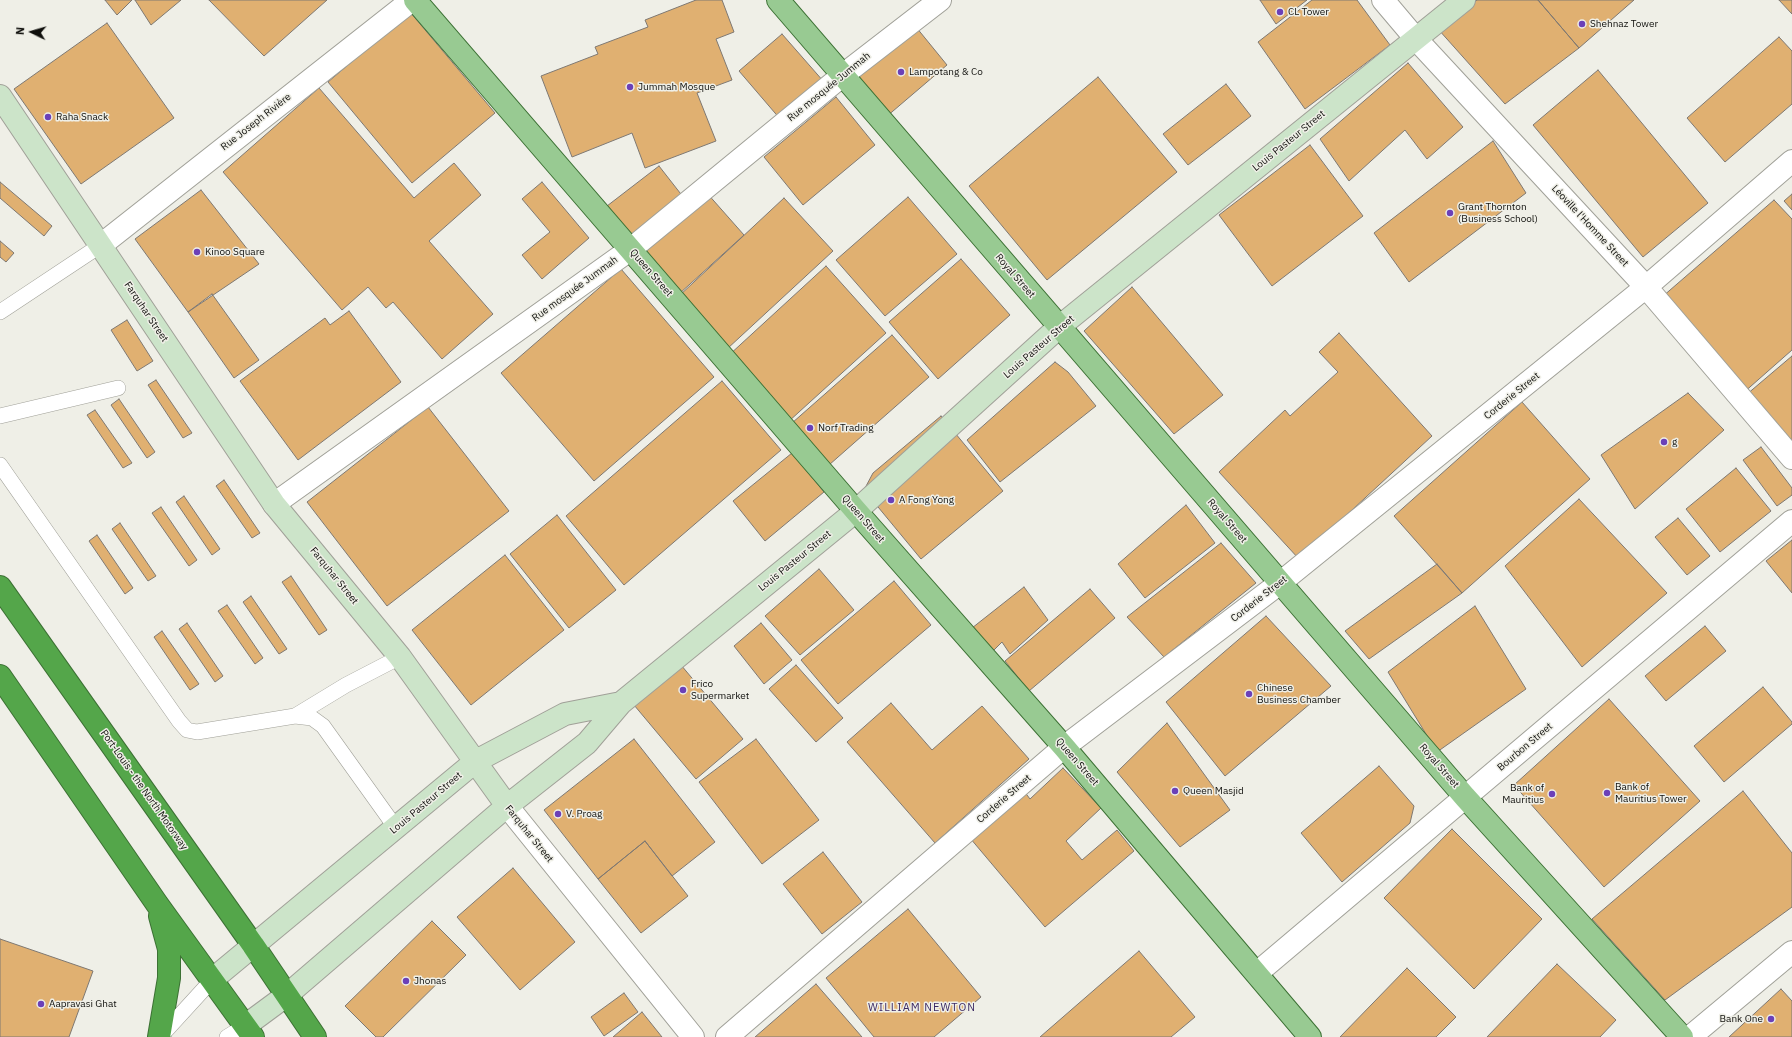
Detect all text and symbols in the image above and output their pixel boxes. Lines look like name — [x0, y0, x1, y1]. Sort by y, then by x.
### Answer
place label: CL Tower — [1288, 6, 1329, 18]
marker: CL Tower — [1275, 7, 1285, 17]
north arrow — [12, 12, 52, 52]
place label: Shehnaz Tower — [1590, 18, 1658, 30]
marker: Shehnaz Tower — [1577, 19, 1587, 29]
text: N — [13, 26, 27, 36]
street label: Rue mosquée Jummah — [785, 50, 873, 124]
place label: Lampotang & Co — [909, 66, 983, 78]
marker: Lampotang & Co — [896, 67, 906, 77]
place label: Jummah Mosque — [638, 81, 715, 93]
marker: Jummah Mosque — [625, 82, 635, 92]
street label: Rue Joseph Rivière — [219, 91, 293, 153]
street label: Louis Pasteur Street — [1250, 108, 1328, 174]
place label: Raha Snack — [56, 111, 108, 123]
marker: Raha Snack — [43, 112, 53, 122]
street label: Léoville l'Homme Street — [1549, 183, 1631, 269]
place label: Grant Thornton (Business School) — [1458, 201, 1538, 224]
marker: Grant Thornton (Business School) — [1445, 208, 1455, 218]
place label: Kinoo Square — [205, 246, 265, 258]
marker: Kinoo Square — [192, 247, 202, 257]
street label: Queen Street — [627, 247, 675, 299]
street label: Royal Street — [993, 251, 1037, 301]
street label: Rue mosquée Jummah — [530, 254, 620, 324]
street label: Farquhar Street — [121, 280, 171, 344]
street label: Louis Pasteur Street — [1001, 313, 1077, 381]
street label: Corderie Street — [1482, 370, 1542, 422]
place label: Norf Trading — [818, 422, 873, 434]
marker: Norf Trading — [805, 423, 815, 433]
place label: g — [1672, 436, 1677, 448]
marker: g — [1659, 437, 1669, 447]
street label: Queen Street — [839, 493, 887, 545]
place label: A Fong Yong — [899, 494, 954, 506]
marker: A Fong Yong — [886, 495, 896, 505]
street label: Royal Street — [1205, 496, 1249, 546]
street label: Louis Pasteur Street — [756, 528, 834, 594]
street label: Farquhar Street — [307, 545, 361, 607]
street label: Corderie Street — [1228, 573, 1290, 625]
place label: Frico Supermarket — [691, 678, 749, 702]
place label: Chinese Business Chamber — [1257, 682, 1341, 706]
marker: Frico Supermarket — [678, 685, 688, 695]
marker: Chinese Business Chamber — [1244, 689, 1254, 699]
street label: Bourbon Street — [1495, 720, 1555, 774]
street label: Port-Louis - the North Motorway — [98, 728, 190, 852]
street label: Queen Street — [1053, 736, 1101, 788]
street label: Royal Street — [1417, 741, 1461, 791]
street label: Louis Pasteur Street — [388, 769, 464, 837]
street label: Corderie Street — [974, 772, 1034, 826]
place label: Bank of Mauritius Tower — [1615, 781, 1687, 804]
place label: Bank of Mauritius — [1502, 782, 1544, 806]
place label: Queen Masjid — [1183, 785, 1244, 797]
marker: Queen Masjid — [1170, 786, 1180, 796]
marker: Bank of Mauritius Tower — [1602, 788, 1612, 798]
marker: Bank of Mauritius — [1547, 789, 1557, 799]
street label: Farquhar Street — [502, 803, 556, 865]
place label: V. Proag — [566, 808, 602, 820]
marker: V. Proag — [553, 809, 563, 819]
place label: Jhonas — [414, 975, 446, 987]
marker: Jhonas — [401, 976, 411, 986]
place label: Aapravasi Ghat — [49, 998, 117, 1010]
marker: Aapravasi Ghat — [36, 999, 46, 1009]
district label: WILLIAM NEWTON — [868, 1001, 976, 1015]
place label: Bank One — [1720, 1013, 1763, 1025]
marker: Bank One — [1766, 1014, 1776, 1024]

